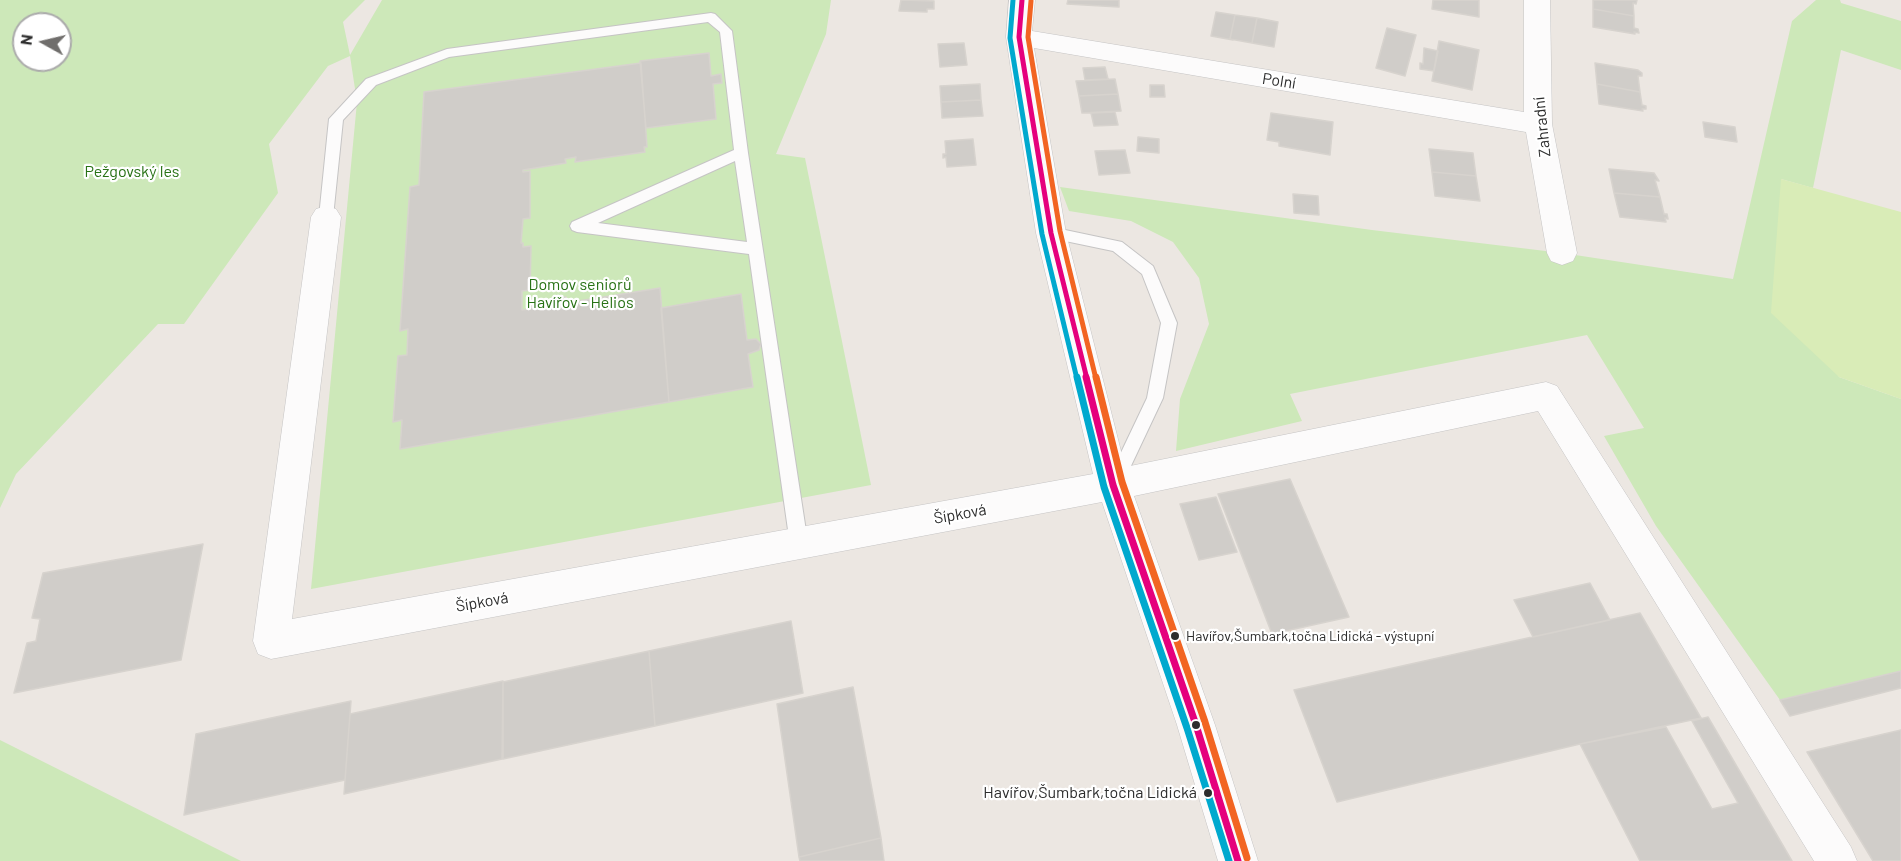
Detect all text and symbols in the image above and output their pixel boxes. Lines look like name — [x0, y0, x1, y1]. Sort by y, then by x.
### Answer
north arrow — [12, 12, 72, 72]
text: N — [16, 33, 36, 46]
street label: Polní — [1261, 69, 1297, 93]
street label: Zahradní — [1529, 96, 1555, 158]
park label: Pežgovský les — [85, 162, 179, 182]
park label: Domov seniorů Havířov - Helios — [526, 275, 634, 313]
street label: Šípková — [932, 500, 988, 528]
street label: Šípková — [454, 588, 510, 616]
place label: Havířov,Šumbark,točna Lidická - výstupní — [1186, 628, 1434, 644]
marker: Havířov,Šumbark,točna Lidická - výstupní — [1169, 630, 1181, 642]
unlabelled marker — [1190, 719, 1202, 731]
place label: Havířov,Šumbark,točna Lidická — [983, 783, 1197, 803]
marker: Havířov,Šumbark,točna Lidická — [1202, 787, 1214, 799]

